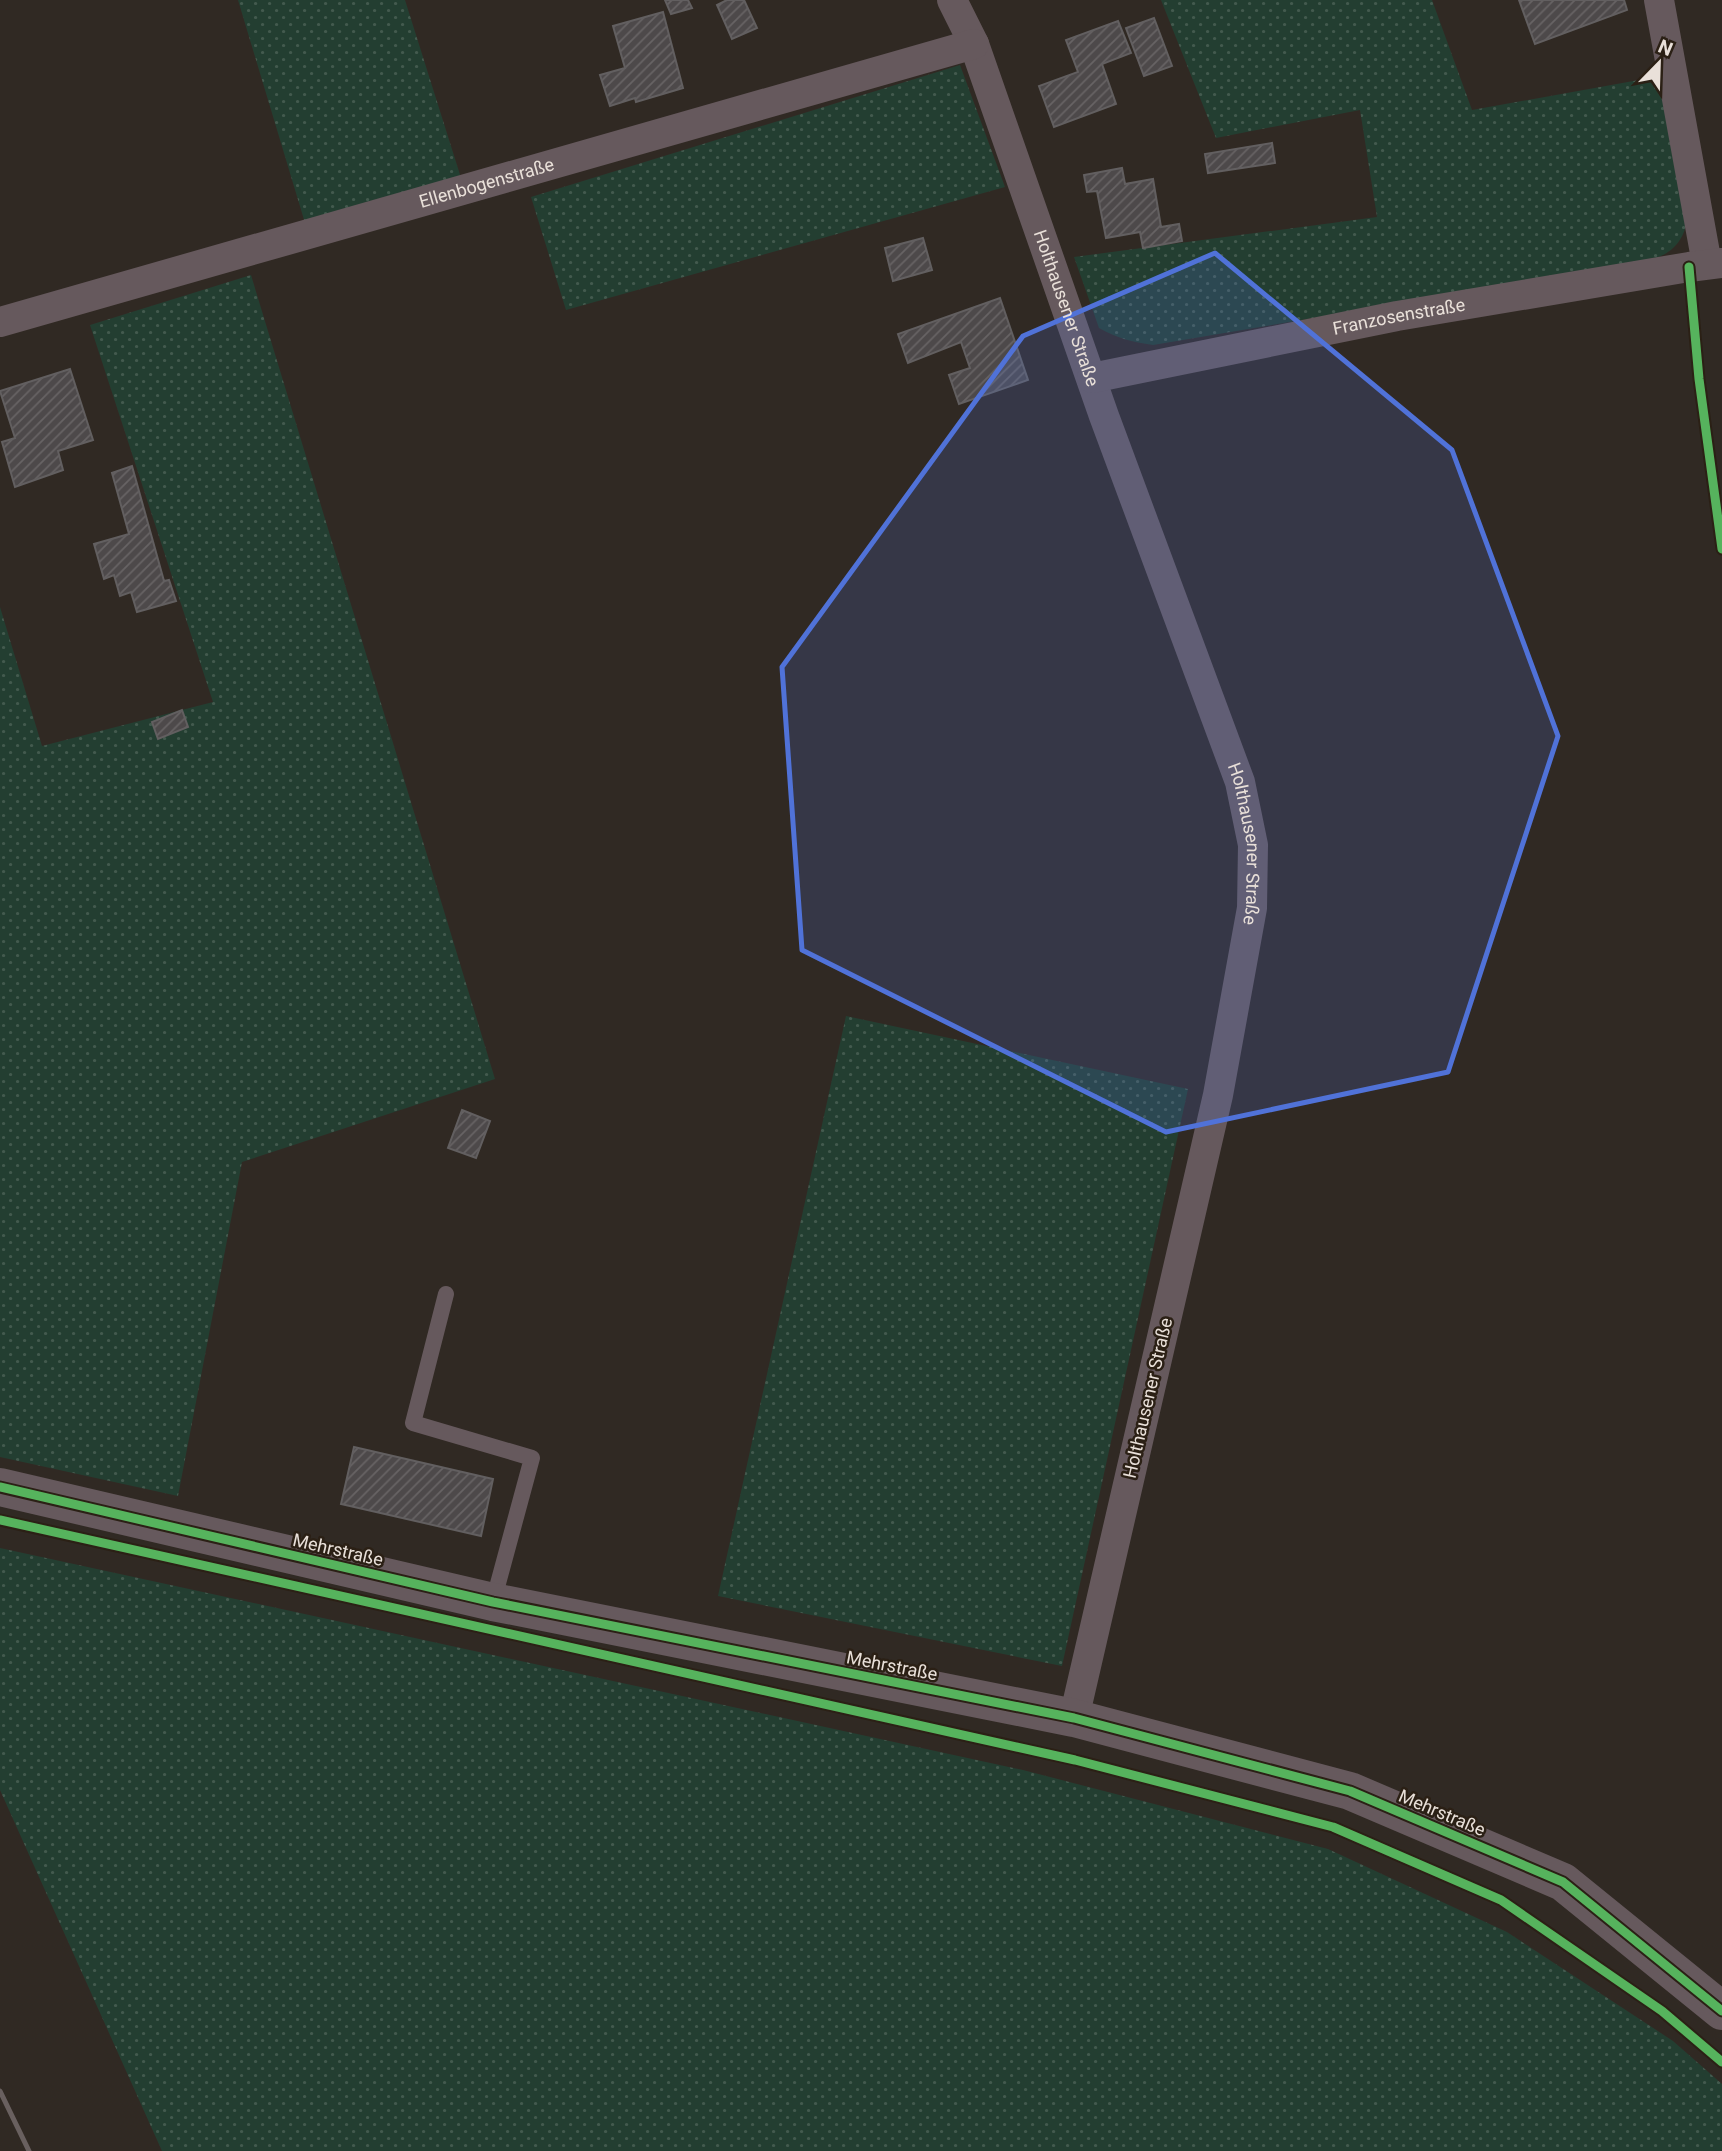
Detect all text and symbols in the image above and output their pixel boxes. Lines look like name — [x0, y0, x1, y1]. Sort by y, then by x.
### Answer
north arrow — [1624, 28, 1694, 98]
text: N — [1655, 35, 1676, 61]
street label: Ellenbogenstraße — [416, 153, 556, 212]
street label: Holthausener Straße — [1030, 227, 1104, 389]
street label: Franzosenstraße — [1331, 294, 1467, 339]
street label: Holthausener Straße — [1224, 760, 1264, 927]
street label: Holthausener Straße — [1119, 1316, 1176, 1480]
street label: Mehrstraße — [291, 1529, 385, 1570]
street label: Mehrstraße — [845, 1646, 939, 1685]
street label: Mehrstraße — [1396, 1785, 1489, 1840]

